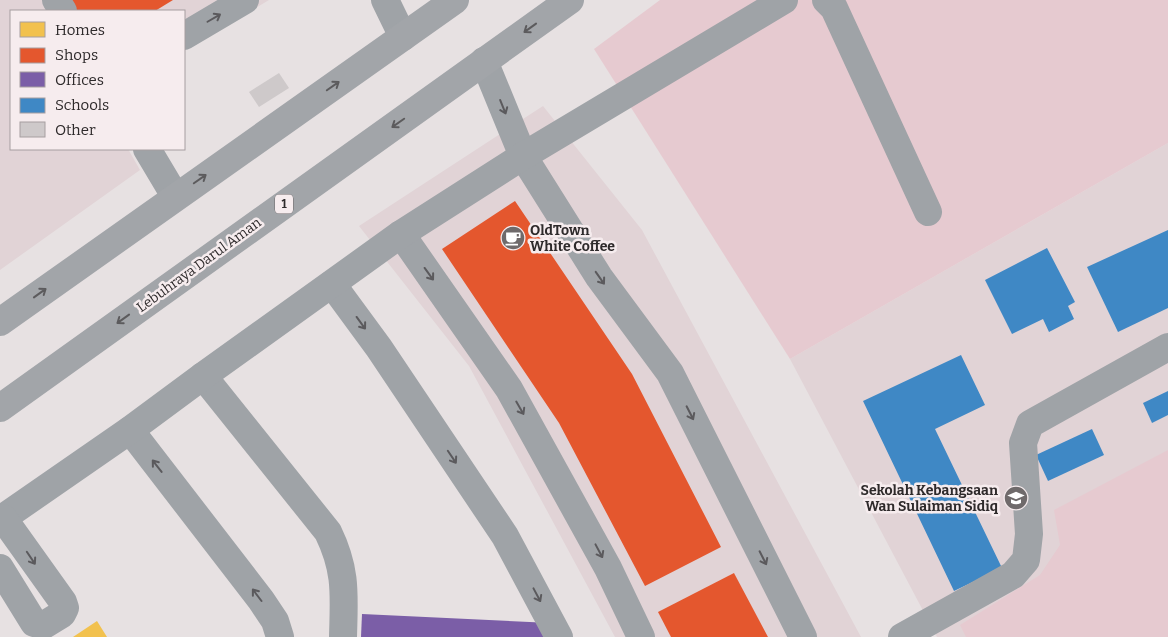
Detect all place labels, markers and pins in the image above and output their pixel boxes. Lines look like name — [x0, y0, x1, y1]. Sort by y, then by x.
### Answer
place label: OldTown White Coffee — [530, 222, 615, 255]
cafe icon: OldTown White Coffee — [500, 225, 526, 251]
place label: Sekolah Kebangsaan Wan Sulaiman Sidiq — [861, 482, 999, 515]
school or university icon: Sekolah Kebangsaan Wan Sulaiman Sidiq — [1003, 485, 1029, 511]

